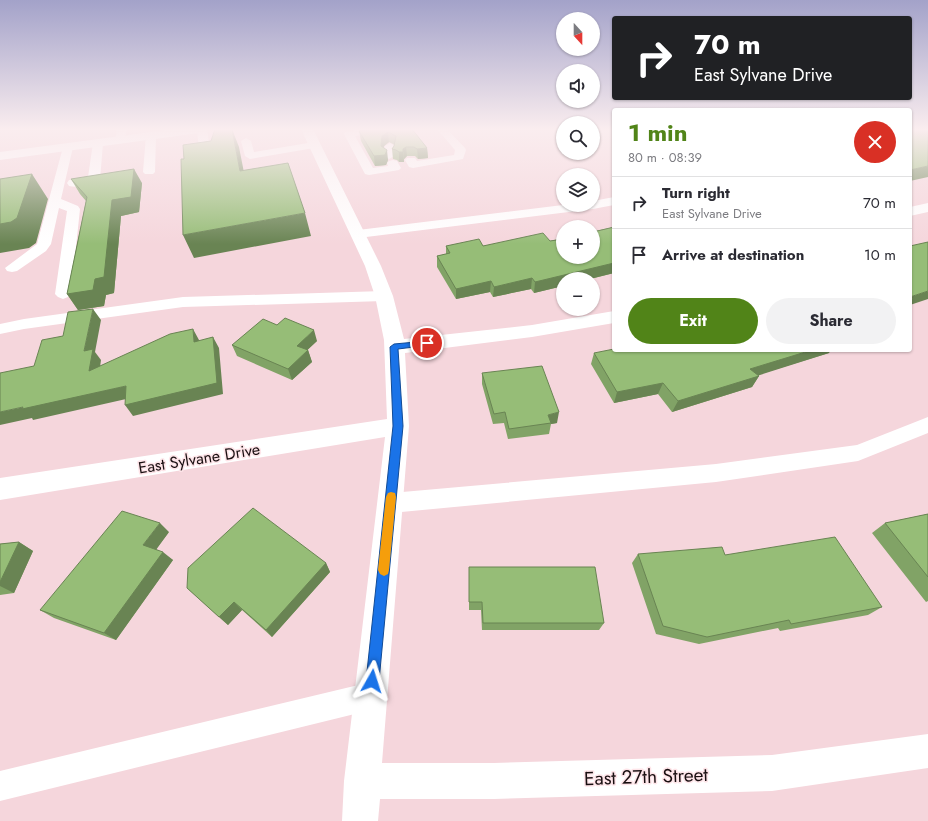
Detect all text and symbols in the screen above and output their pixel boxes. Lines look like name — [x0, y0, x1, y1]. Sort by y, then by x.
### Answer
north arrow — [556, 12, 600, 56]
map controls — [556, 12, 600, 316]
text: 70 m — [694, 24, 761, 65]
icon: right — [628, 32, 680, 84]
text: East Sylvane Drive — [694, 62, 832, 88]
button: sound — [556, 64, 600, 108]
text: 1 min — [628, 115, 688, 150]
button: search — [556, 116, 600, 160]
button: close — [854, 121, 896, 163]
text: 80 m · 08:39 — [628, 148, 702, 167]
button: layers — [556, 168, 600, 212]
text: Turn right — [662, 182, 730, 204]
icon: right — [628, 192, 650, 214]
text: 70 m — [863, 192, 896, 214]
text: East Sylvane Drive — [662, 204, 762, 223]
button: + — [556, 220, 600, 264]
icon: arrive — [628, 244, 650, 266]
text: Arrive at destination — [662, 244, 804, 266]
text: 10 m — [864, 244, 896, 266]
button: − — [556, 272, 600, 316]
button: Exit — [628, 298, 758, 344]
button: Share — [766, 298, 896, 344]
pin — [410, 326, 444, 360]
icon: arrive — [416, 332, 438, 354]
street label: East Sylvane Drive — [137, 438, 262, 479]
position arrow — [351, 660, 393, 702]
street label: East 27th Street — [584, 761, 709, 792]

